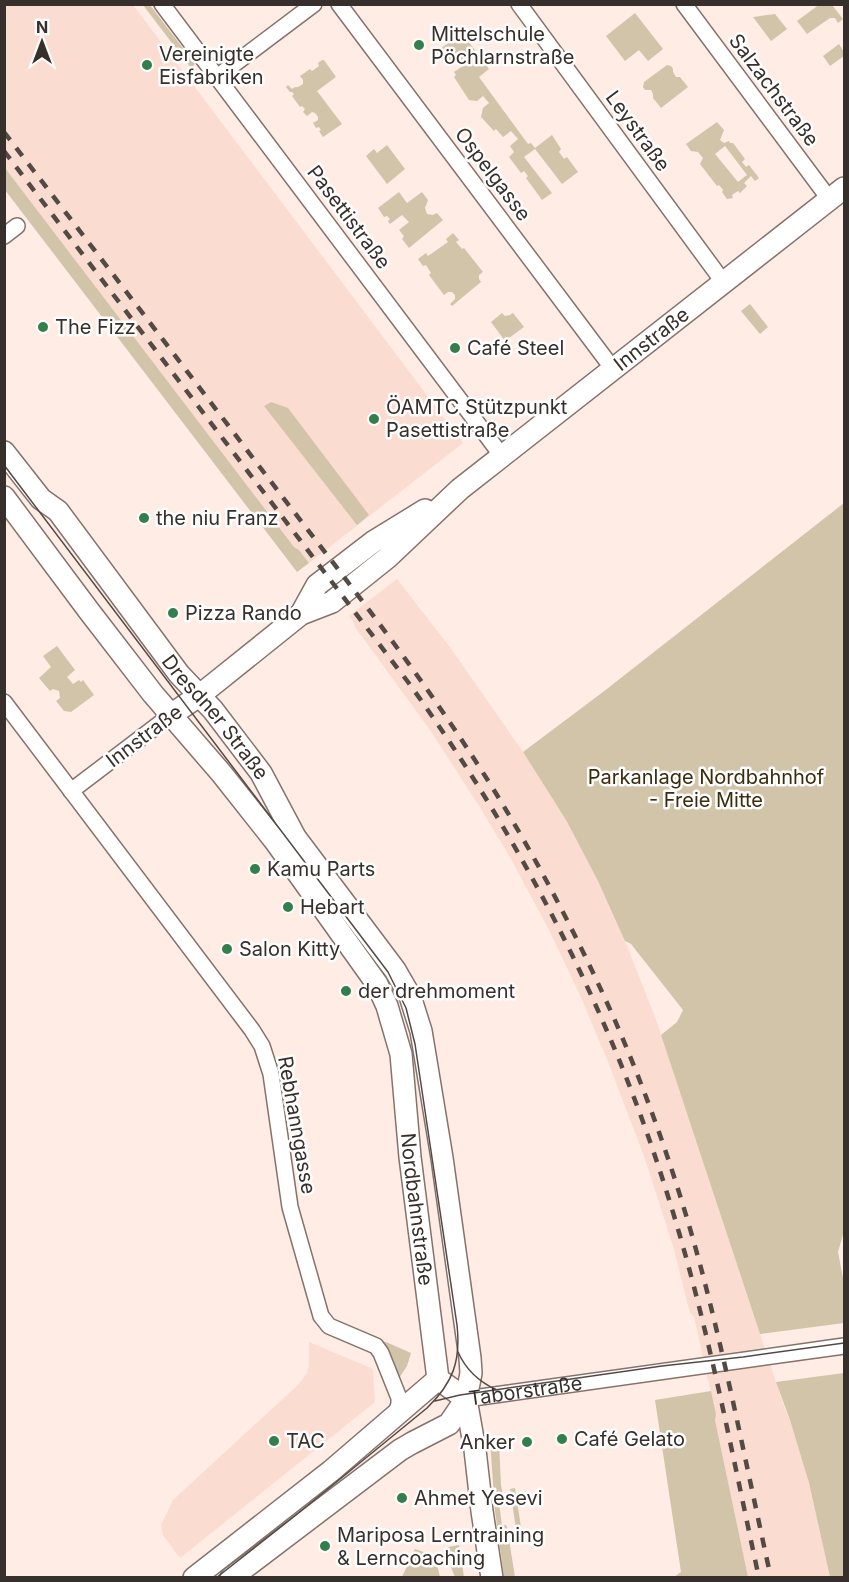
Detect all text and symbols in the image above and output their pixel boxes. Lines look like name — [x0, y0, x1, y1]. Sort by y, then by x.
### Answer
north arrow — [12, 12, 72, 72]
text: N — [36, 17, 48, 37]
place label: Mittelschule Pöchlarnstraße — [431, 22, 575, 69]
street label: Salzachstraße — [724, 29, 824, 151]
marker: Mittelschule Pöchlarnstraße — [412, 38, 426, 52]
place label: Vereinigte Eisfabriken — [159, 42, 264, 89]
marker: Vereinigte Eisfabriken — [140, 58, 154, 72]
street label: Leystraße — [601, 86, 675, 176]
street label: Ospelgasse — [450, 123, 536, 225]
street label: Pasettistraße — [302, 160, 396, 274]
street label: Innstraße — [609, 302, 694, 376]
place label: The Fizz — [55, 315, 136, 339]
marker: The Fizz — [36, 320, 50, 334]
place label: Café Steel — [467, 336, 564, 360]
marker: Café Steel — [448, 341, 462, 355]
place label: ÖAMTC Stützpunkt Pasettistraße — [386, 395, 568, 442]
marker: ÖAMTC Stützpunkt Pasettistraße — [367, 412, 381, 426]
place label: the niu Franz — [156, 506, 279, 530]
marker: the niu Franz — [137, 511, 151, 525]
place label: Pizza Rando — [185, 601, 302, 625]
marker: Pizza Rando — [166, 606, 180, 620]
street label: Dresdner Straße — [157, 650, 274, 784]
street label: Innstraße — [101, 700, 187, 772]
park label: Parkanlage Nordbahnhof - Freie Mitte — [588, 765, 825, 812]
place label: Kamu Parts — [267, 857, 375, 881]
marker: Kamu Parts — [248, 862, 262, 876]
place label: Hebart — [300, 895, 365, 919]
marker: Hebart — [281, 900, 295, 914]
place label: Salon Kitty — [239, 937, 340, 961]
marker: Salon Kitty — [220, 942, 234, 956]
place label: der drehmoment — [358, 979, 515, 1003]
marker: der drehmoment — [339, 984, 353, 998]
street label: Rebhanngasse — [273, 1054, 321, 1196]
street label: Nordbahnstraße — [396, 1132, 438, 1287]
street label: Taborstraße — [467, 1371, 584, 1410]
place label: Café Gelato — [574, 1427, 685, 1451]
place label: TAC — [286, 1429, 325, 1453]
place label: Anker — [460, 1430, 515, 1454]
marker: Café Gelato — [555, 1432, 569, 1446]
marker: TAC — [267, 1434, 281, 1448]
marker: Anker — [520, 1435, 534, 1449]
place label: Ahmet Yesevi — [414, 1486, 543, 1510]
marker: Ahmet Yesevi — [395, 1491, 409, 1505]
place label: Mariposa Lerntraining & Lerncoaching — [337, 1523, 544, 1570]
marker: Mariposa Lerntraining & Lerncoaching — [318, 1539, 332, 1553]

